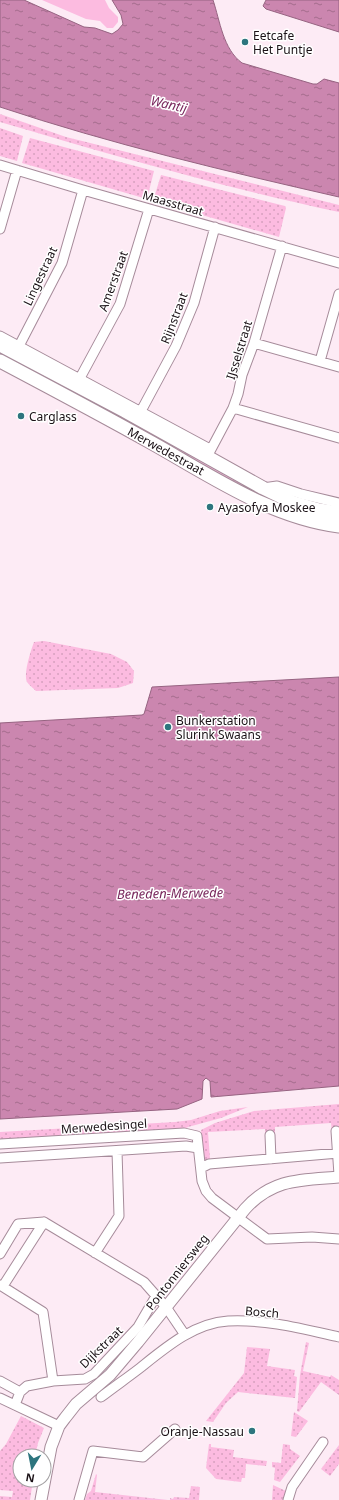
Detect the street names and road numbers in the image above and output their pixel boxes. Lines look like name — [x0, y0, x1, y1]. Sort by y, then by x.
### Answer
street label: Maasstraat — [141, 186, 206, 220]
street label: Lingestraat — [19, 243, 61, 308]
street label: Amerstraat — [94, 248, 132, 314]
street label: Rijnstraat — [156, 289, 192, 346]
street label: IJsselstraat — [222, 318, 256, 382]
street label: Merwedestraat — [124, 423, 208, 479]
street label: Merwedesingel — [60, 1115, 148, 1137]
street label: Pontonniersweg — [142, 1230, 212, 1314]
street label: Bosch — [244, 1302, 280, 1322]
street label: Dijkstraat — [76, 1322, 127, 1372]

